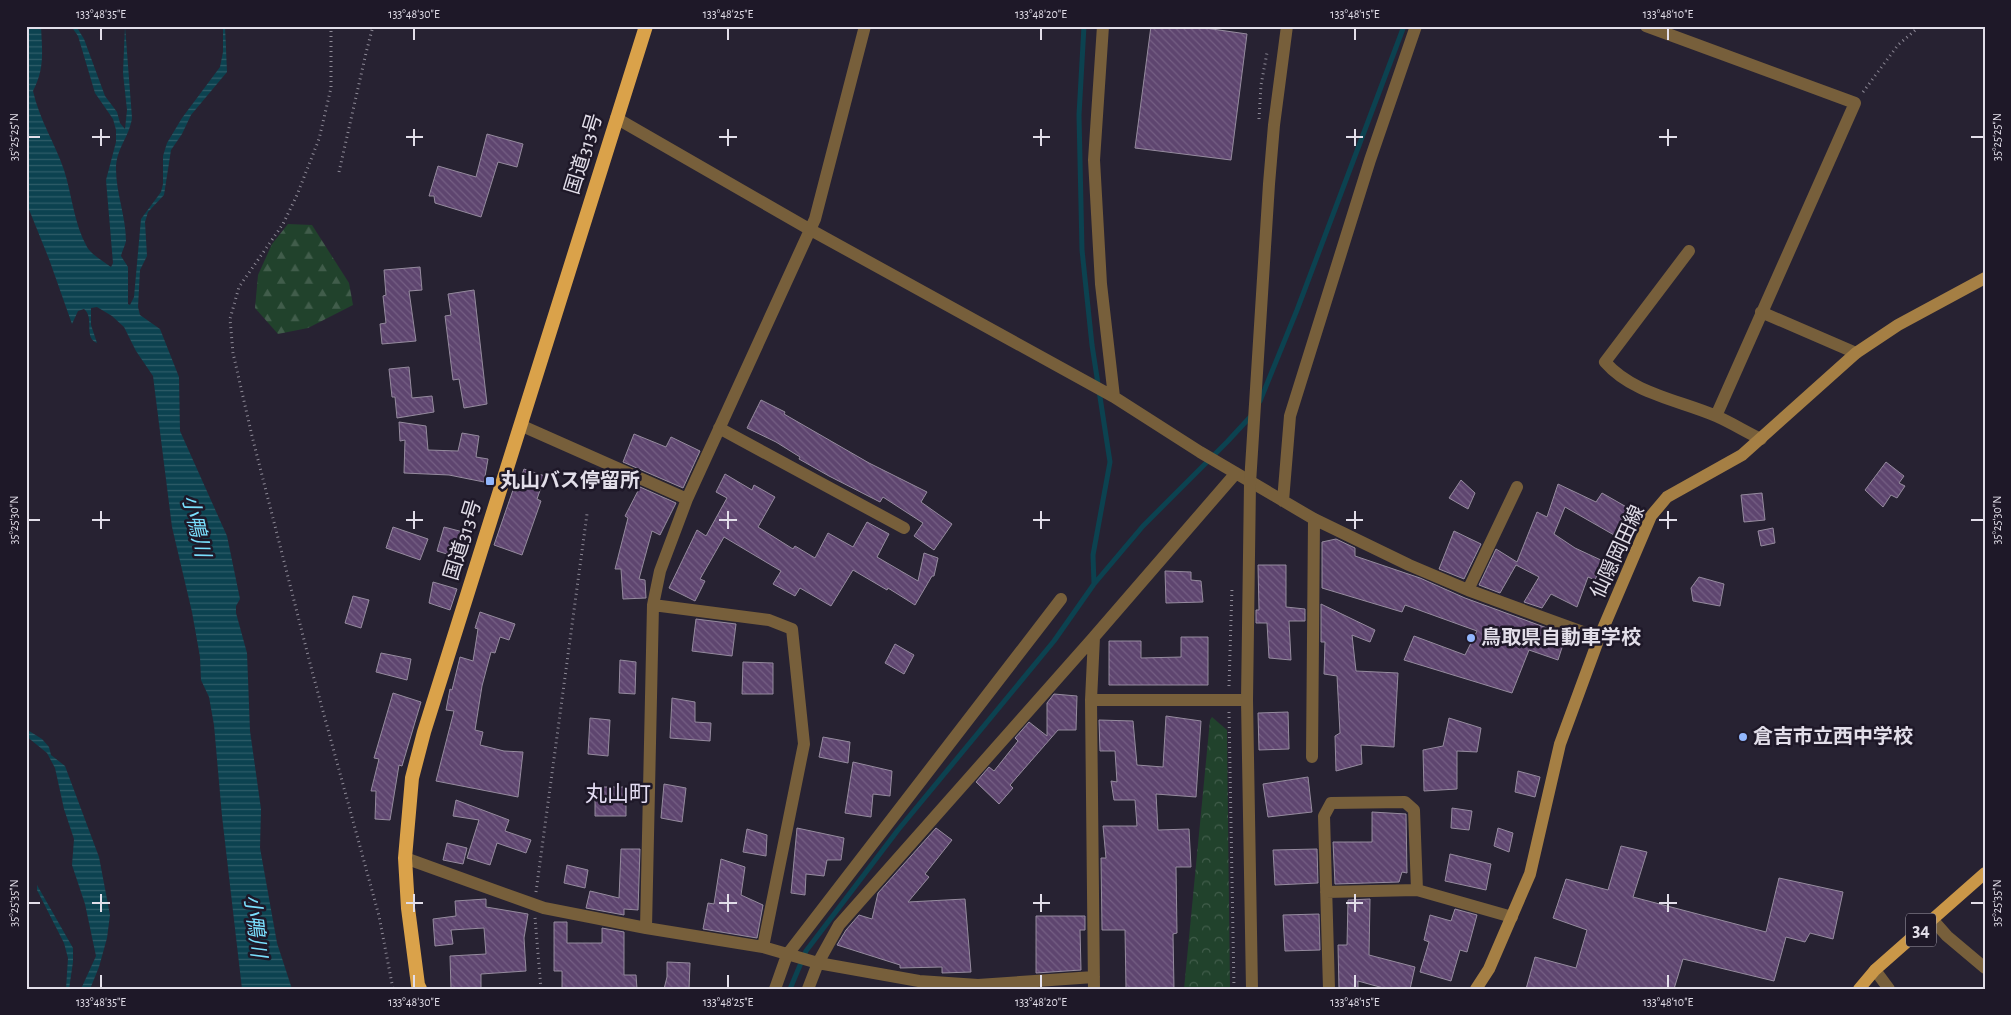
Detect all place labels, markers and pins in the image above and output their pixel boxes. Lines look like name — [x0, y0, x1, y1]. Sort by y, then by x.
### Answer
place label: 丸山バス停留所 — [500, 469, 640, 491]
marker: 丸山バス停留所 — [484, 475, 496, 487]
place label: 鳥取県自動車学校 — [1481, 626, 1641, 648]
marker: 鳥取県自動車学校 — [1465, 632, 1477, 644]
place label: 倉吉市立西中学校 — [1753, 725, 1913, 747]
marker: 倉吉市立西中学校 — [1737, 731, 1749, 743]

